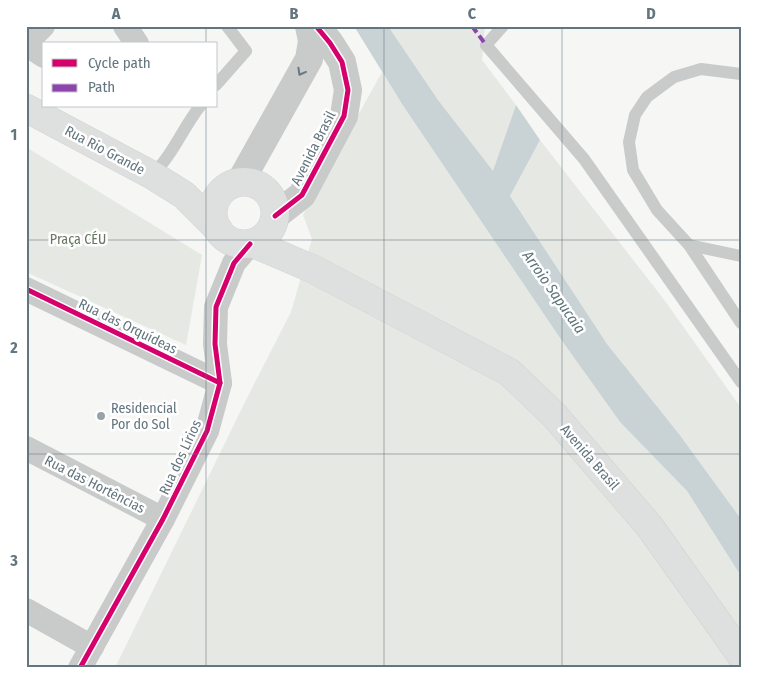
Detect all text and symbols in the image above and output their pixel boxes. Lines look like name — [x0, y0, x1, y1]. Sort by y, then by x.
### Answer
text: A — [111, 4, 121, 23]
text: B — [290, 4, 299, 23]
text: C — [468, 4, 477, 23]
text: D — [646, 4, 656, 23]
legend — [42, 42, 218, 108]
text: Cycle path — [88, 54, 151, 72]
one-way arrow — [298, 67, 308, 76]
text: Path — [88, 78, 115, 96]
street label: Avenida Brasil — [287, 108, 340, 188]
street label: Rua Rio Grande — [62, 122, 148, 179]
text: 1 — [11, 125, 17, 144]
park label: Praça CÉU — [50, 230, 106, 248]
water label: Arroio Sapucaia — [518, 246, 589, 337]
street label: Rua das Orquídeas — [76, 295, 180, 358]
text: 2 — [9, 338, 18, 357]
place label: Residencial Por do Sol — [111, 400, 177, 433]
marker: Residencial Por do Sol — [95, 410, 107, 422]
street label: Rua dos Lírios — [156, 417, 205, 497]
street label: Avenida Brasil — [557, 421, 623, 494]
street label: Rua das Hortências — [42, 452, 148, 517]
text: 3 — [9, 551, 18, 570]

